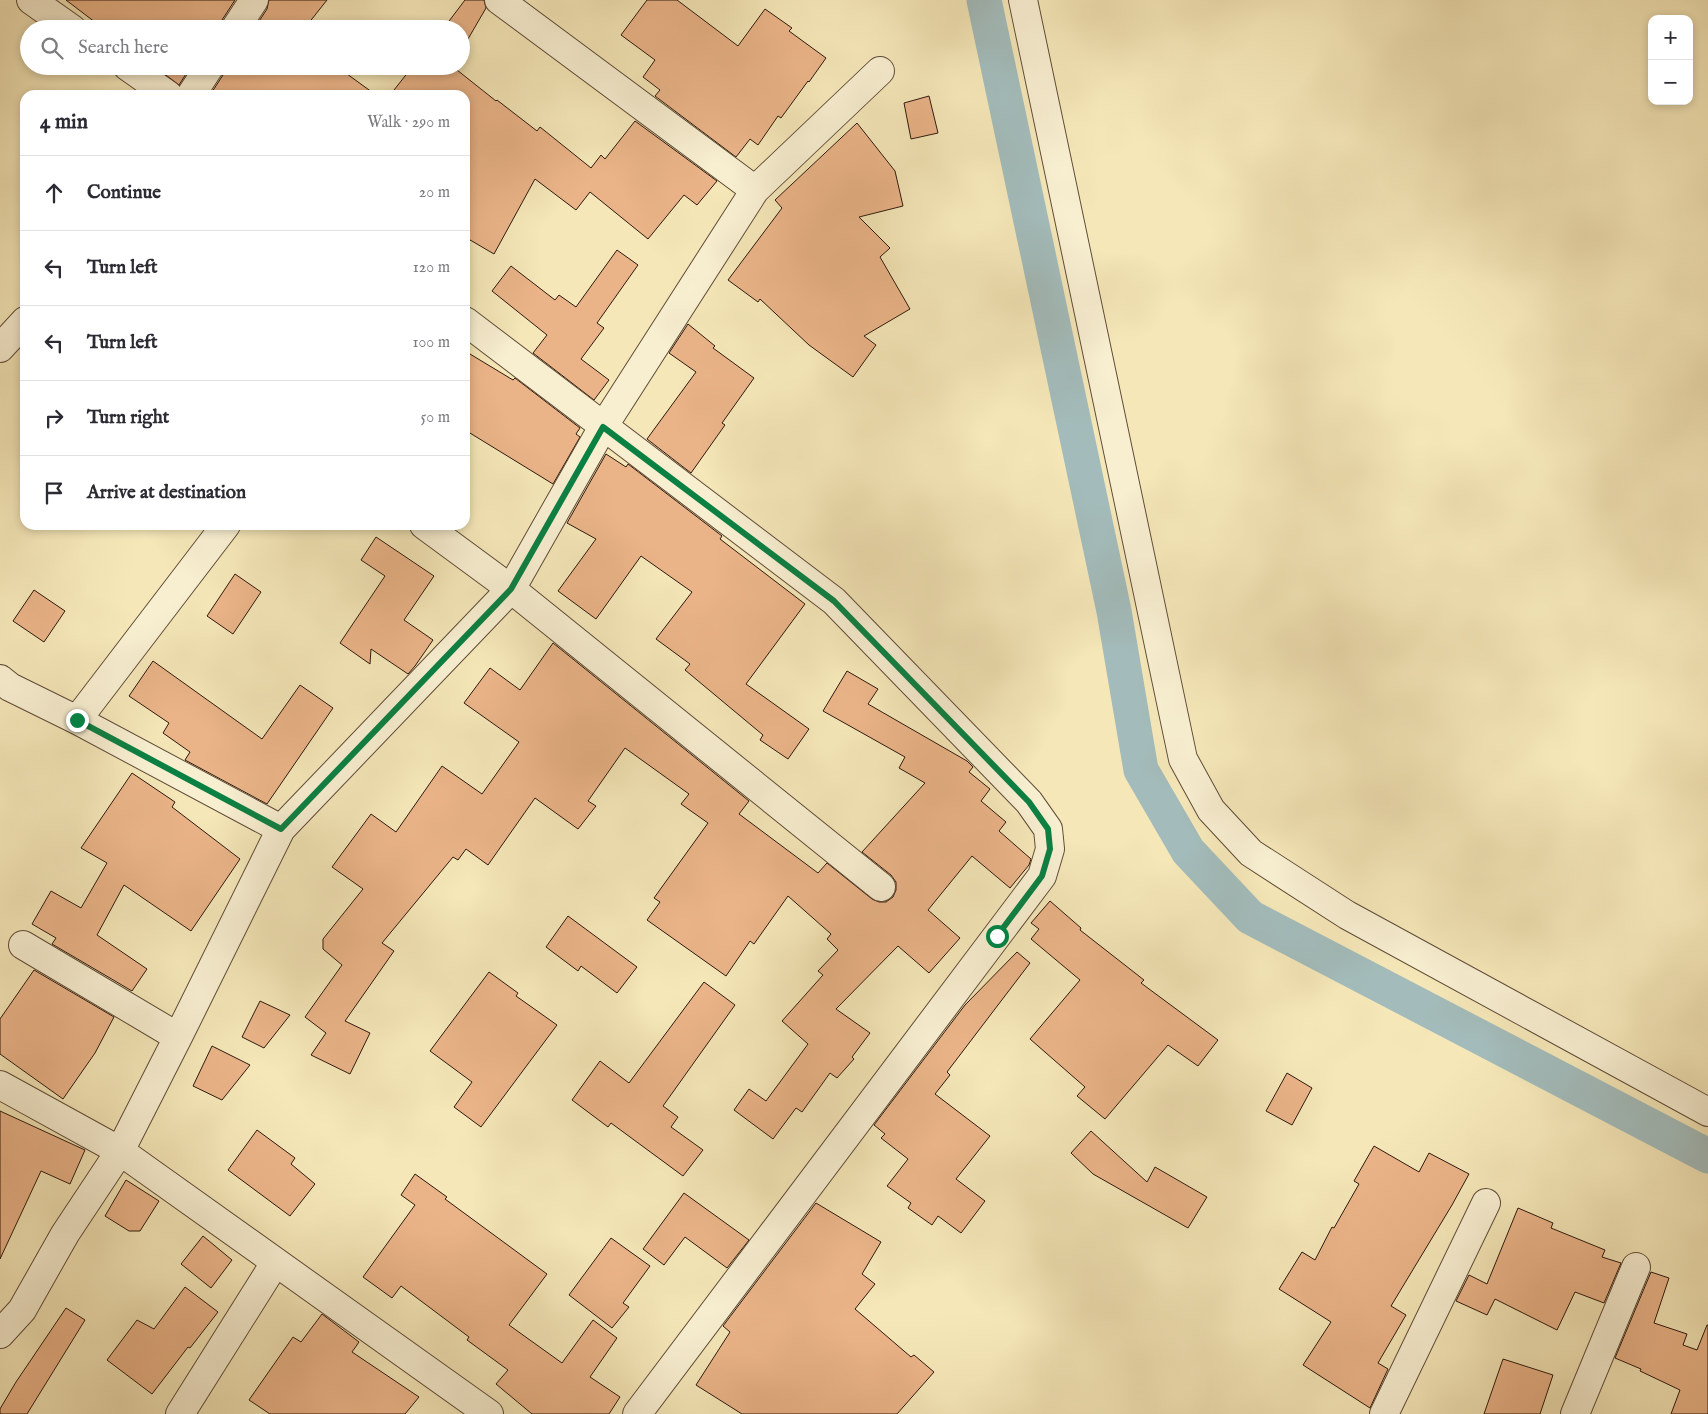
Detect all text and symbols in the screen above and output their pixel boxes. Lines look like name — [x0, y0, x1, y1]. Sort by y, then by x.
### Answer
map controls — [1648, 15, 1693, 105]
button: + — [1648, 15, 1693, 60]
search box — [20, 20, 470, 75]
icon: search — [38, 34, 66, 62]
text: Search here — [78, 36, 169, 60]
button: − — [1648, 60, 1693, 105]
text: 4 min — [40, 109, 88, 136]
text: Walk · 290 m — [367, 113, 450, 133]
icon: ahead — [40, 179, 68, 207]
text: Continue — [87, 181, 161, 205]
text: 20 m — [419, 183, 450, 203]
icon: left — [40, 254, 68, 282]
text: Turn left — [87, 256, 158, 280]
text: 120 m — [413, 258, 450, 278]
icon: left — [40, 329, 68, 357]
text: Turn left — [87, 331, 158, 355]
text: 100 m — [413, 333, 450, 353]
icon: right — [40, 404, 68, 432]
text: Turn right — [87, 406, 169, 430]
text: 50 m — [421, 408, 450, 428]
icon: arrive — [40, 479, 68, 507]
text: Arrive at destination — [87, 481, 246, 505]
route end — [66, 709, 89, 732]
route start — [986, 925, 1009, 948]

